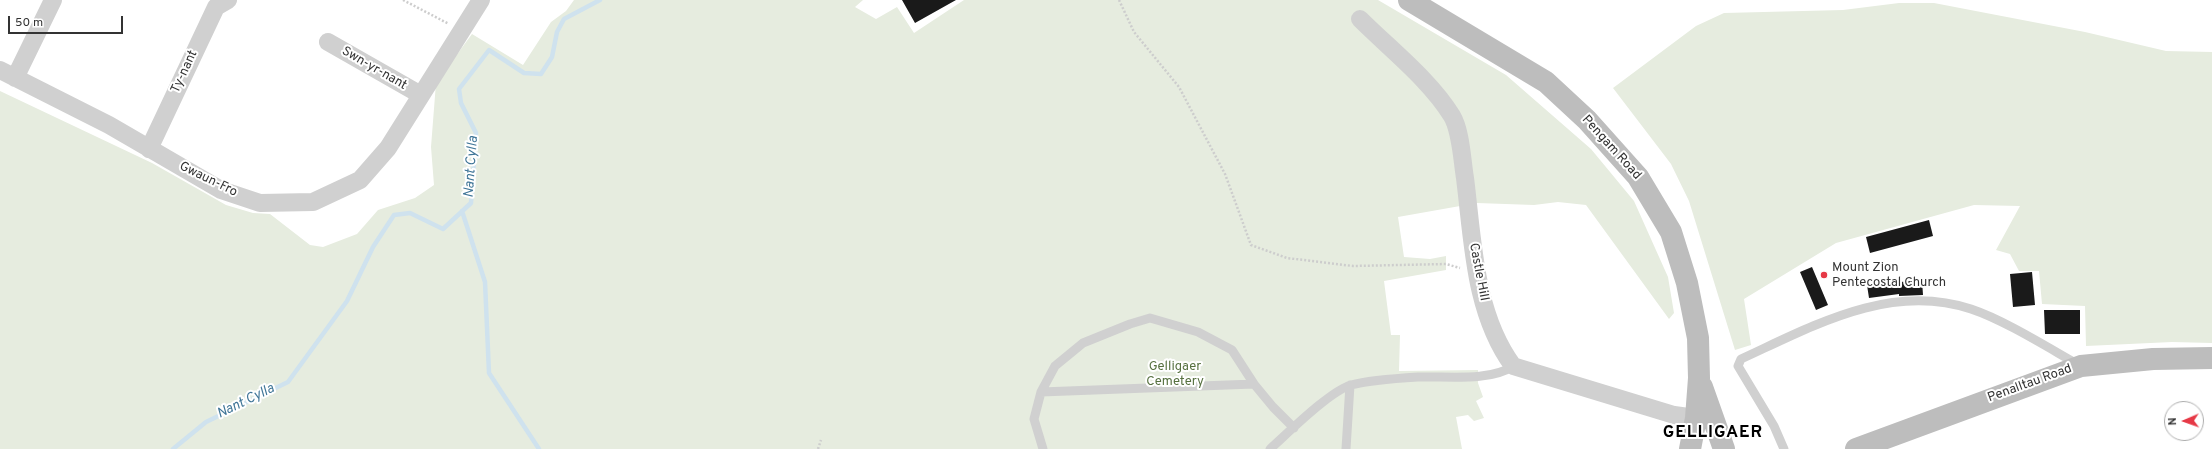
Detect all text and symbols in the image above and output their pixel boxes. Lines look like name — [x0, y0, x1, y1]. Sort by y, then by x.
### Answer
scale bar — [10, 8, 125, 34]
text: 50 m — [15, 15, 43, 31]
street label: Swn-yr-nant — [339, 44, 409, 94]
street label: Ty-nant — [168, 48, 202, 96]
street label: Pengam Road — [1578, 113, 1644, 183]
water label: Nant Cylla — [461, 136, 483, 198]
street label: Gwaun-Fro — [176, 159, 240, 201]
street label: Castle Hill — [1465, 242, 1491, 302]
place label: Mount Zion Pentecostal Church — [1832, 260, 1946, 291]
marker: Mount Zion Pentecostal Church — [1819, 270, 1829, 280]
park label: Gelligaer Cemetery — [1146, 359, 1204, 390]
street label: Penalltau Road — [1986, 362, 2074, 406]
water label: Nant Cylla — [214, 381, 278, 423]
north arrow — [2164, 401, 2204, 441]
text: N — [2166, 417, 2180, 426]
district label: GELLIGAER — [1663, 424, 1763, 444]

